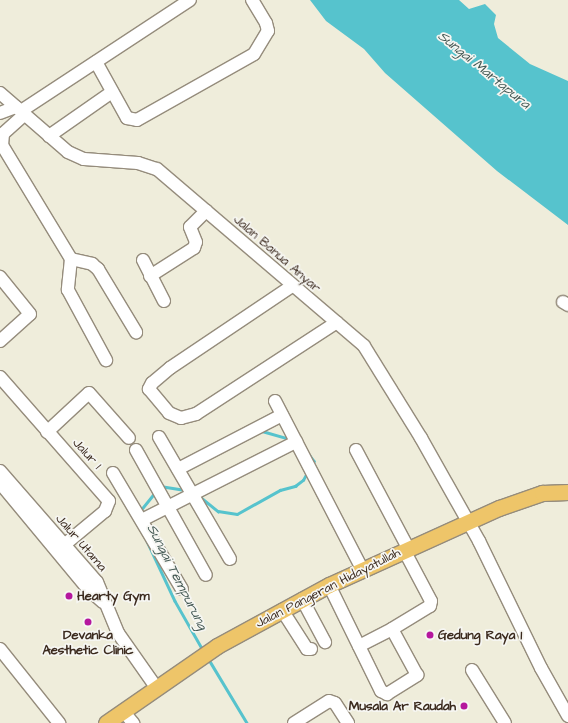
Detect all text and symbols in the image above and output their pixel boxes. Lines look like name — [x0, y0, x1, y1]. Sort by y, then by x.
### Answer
water label: Sungai Martapura — [434, 28, 534, 112]
street label: Jalan Banua Anyar — [230, 212, 324, 296]
street label: Jalur 1 — [69, 435, 105, 473]
street label: Jalur Utama — [52, 511, 110, 575]
water label: Sungai Tempurung — [143, 521, 211, 633]
street label: Jalan Pangeran Hidayatullah — [253, 545, 403, 631]
place label: Hearty Gym — [77, 588, 150, 604]
marker: Hearty Gym — [64, 591, 74, 601]
marker: Devanka Aesthetic Clinic — [83, 617, 93, 627]
place label: Gedung Raya 1 — [438, 627, 522, 643]
place label: Devanka Aesthetic Clinic — [42, 628, 134, 659]
marker: Gedung Raya 1 — [425, 630, 435, 640]
place label: Musala Ar Raudah — [349, 698, 456, 714]
marker: Musala Ar Raudah — [459, 701, 469, 711]

